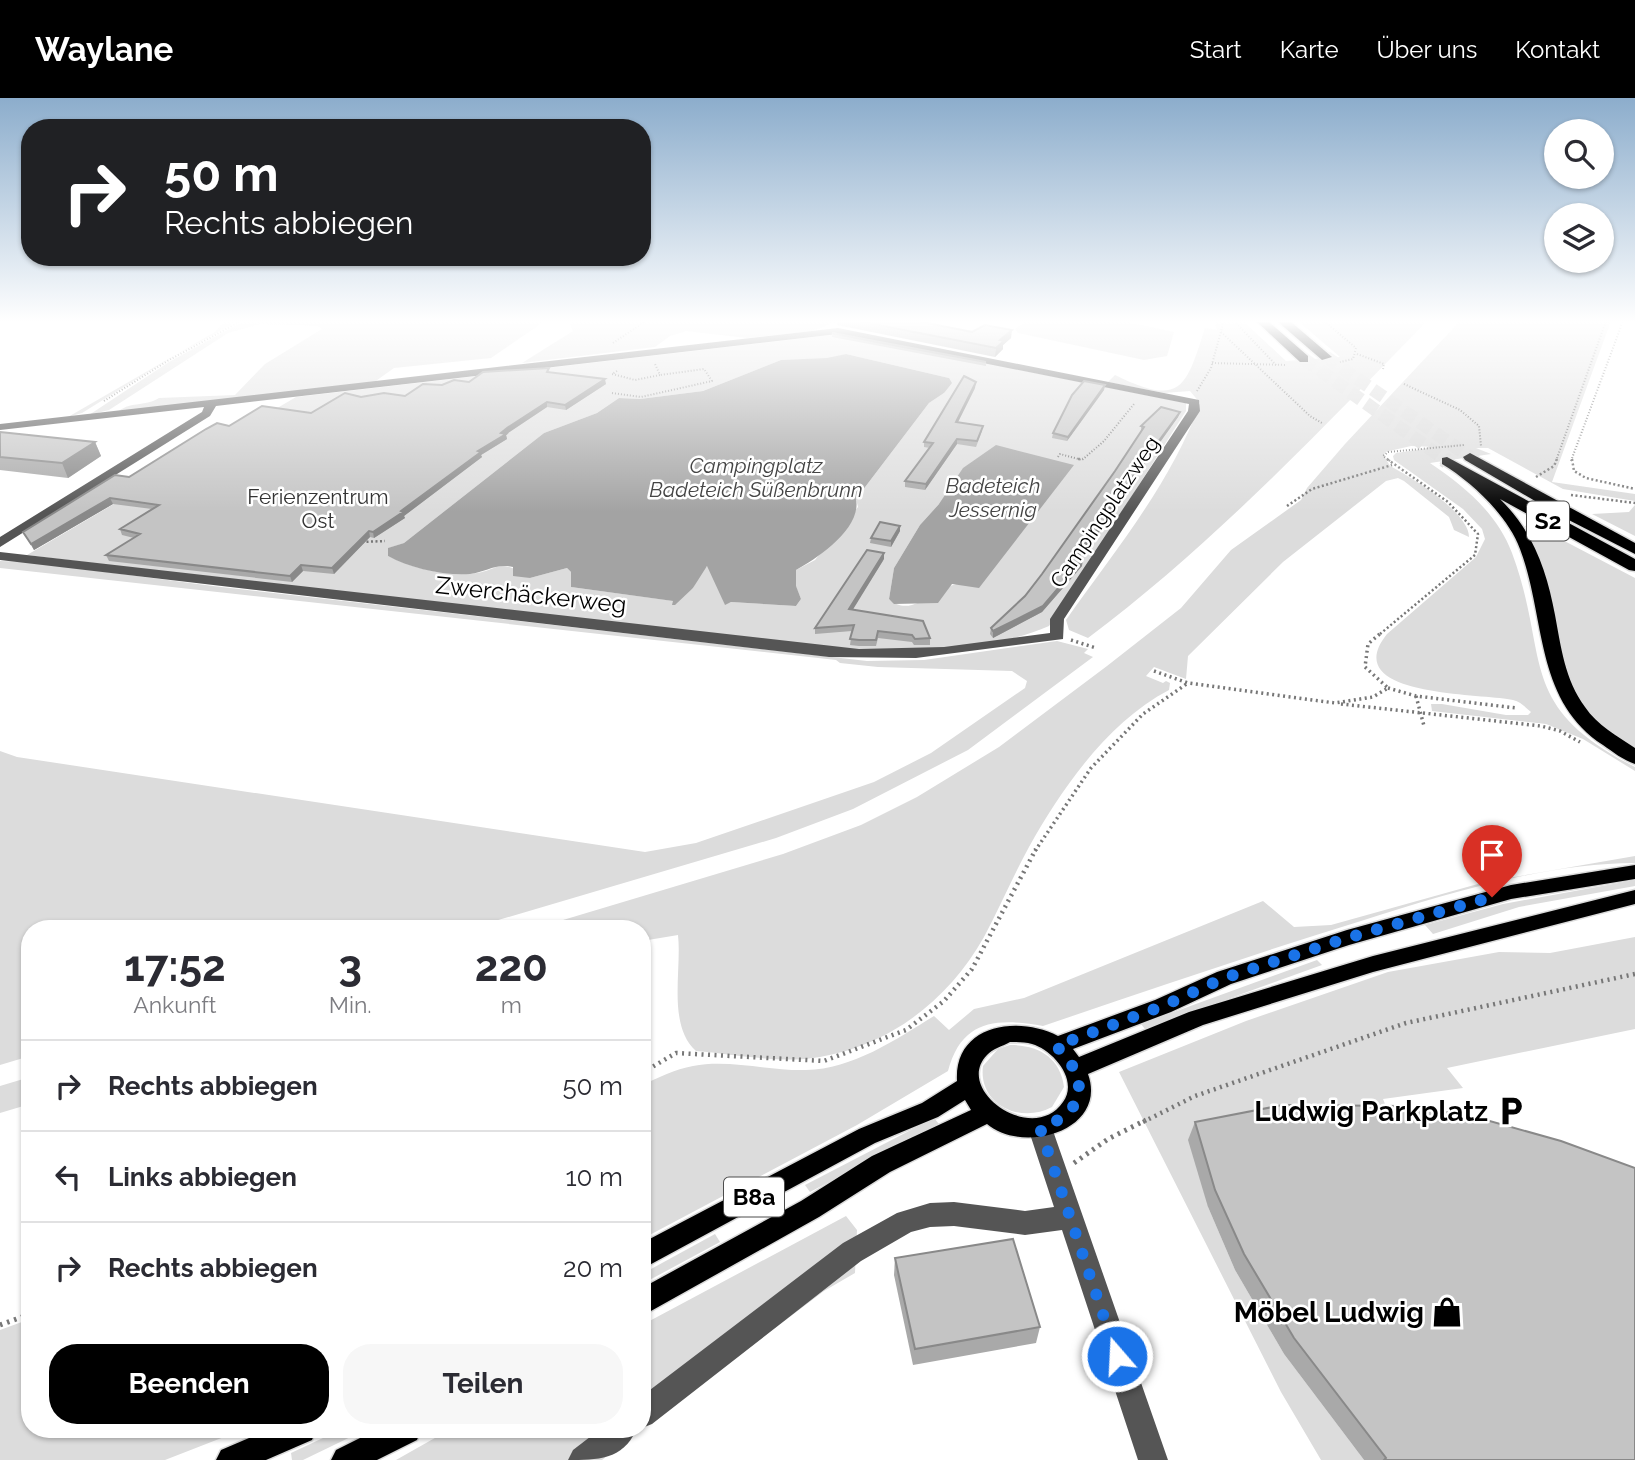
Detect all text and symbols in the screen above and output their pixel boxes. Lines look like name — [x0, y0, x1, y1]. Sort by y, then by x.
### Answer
text: Waylane — [35, 30, 173, 69]
text: Start — [1190, 35, 1242, 64]
text: Karte — [1280, 35, 1339, 64]
text: Über uns — [1377, 35, 1477, 64]
text: Kontakt — [1515, 35, 1600, 64]
map controls — [1544, 119, 1614, 273]
button: search — [1544, 119, 1614, 189]
text: 50 m — [164, 145, 279, 202]
icon: right — [49, 147, 140, 238]
button: layers — [1544, 203, 1614, 273]
text: Rechts abbiegen — [164, 204, 413, 241]
street label: Campingplatzweg — [1045, 431, 1165, 592]
water label: Campingplatz Badeteich Süßenbrunn — [649, 453, 863, 502]
water label: Badeteich Jessernig — [946, 473, 1040, 522]
park label: Ferienzentrum Ost — [247, 484, 389, 533]
road number: S2 — [1527, 502, 1569, 540]
street label: Zwerchäckerweg — [434, 570, 628, 619]
pin — [1462, 825, 1522, 897]
icon: arrive — [1473, 836, 1511, 874]
text: 17:52 — [124, 942, 226, 991]
text: 3 — [338, 942, 362, 991]
text: 220 — [475, 942, 548, 991]
text: Ankunft — [133, 991, 217, 1018]
text: Min. — [329, 991, 372, 1018]
text: m — [501, 991, 522, 1018]
icon: right — [49, 1067, 87, 1105]
text: Rechts abbiegen — [108, 1071, 318, 1101]
text: 50 m — [562, 1071, 623, 1101]
parking icon: Ludwig Parkplatz — [1494, 1094, 1528, 1128]
place label: Ludwig Parkplatz — [1254, 1095, 1488, 1128]
icon: left — [49, 1158, 87, 1196]
text: Links abbiegen — [108, 1162, 297, 1192]
text: 10 m — [565, 1162, 623, 1192]
road number: B8a — [724, 1178, 784, 1216]
icon: right — [49, 1249, 87, 1287]
text: Rechts abbiegen — [108, 1253, 318, 1283]
text: 20 m — [563, 1253, 623, 1283]
shop icon: Möbel Ludwig — [1430, 1295, 1464, 1329]
place label: Möbel Ludwig — [1234, 1296, 1424, 1329]
position arrow — [1080, 1319, 1154, 1393]
button: Beenden — [49, 1344, 329, 1424]
button: Teilen — [343, 1344, 623, 1424]

